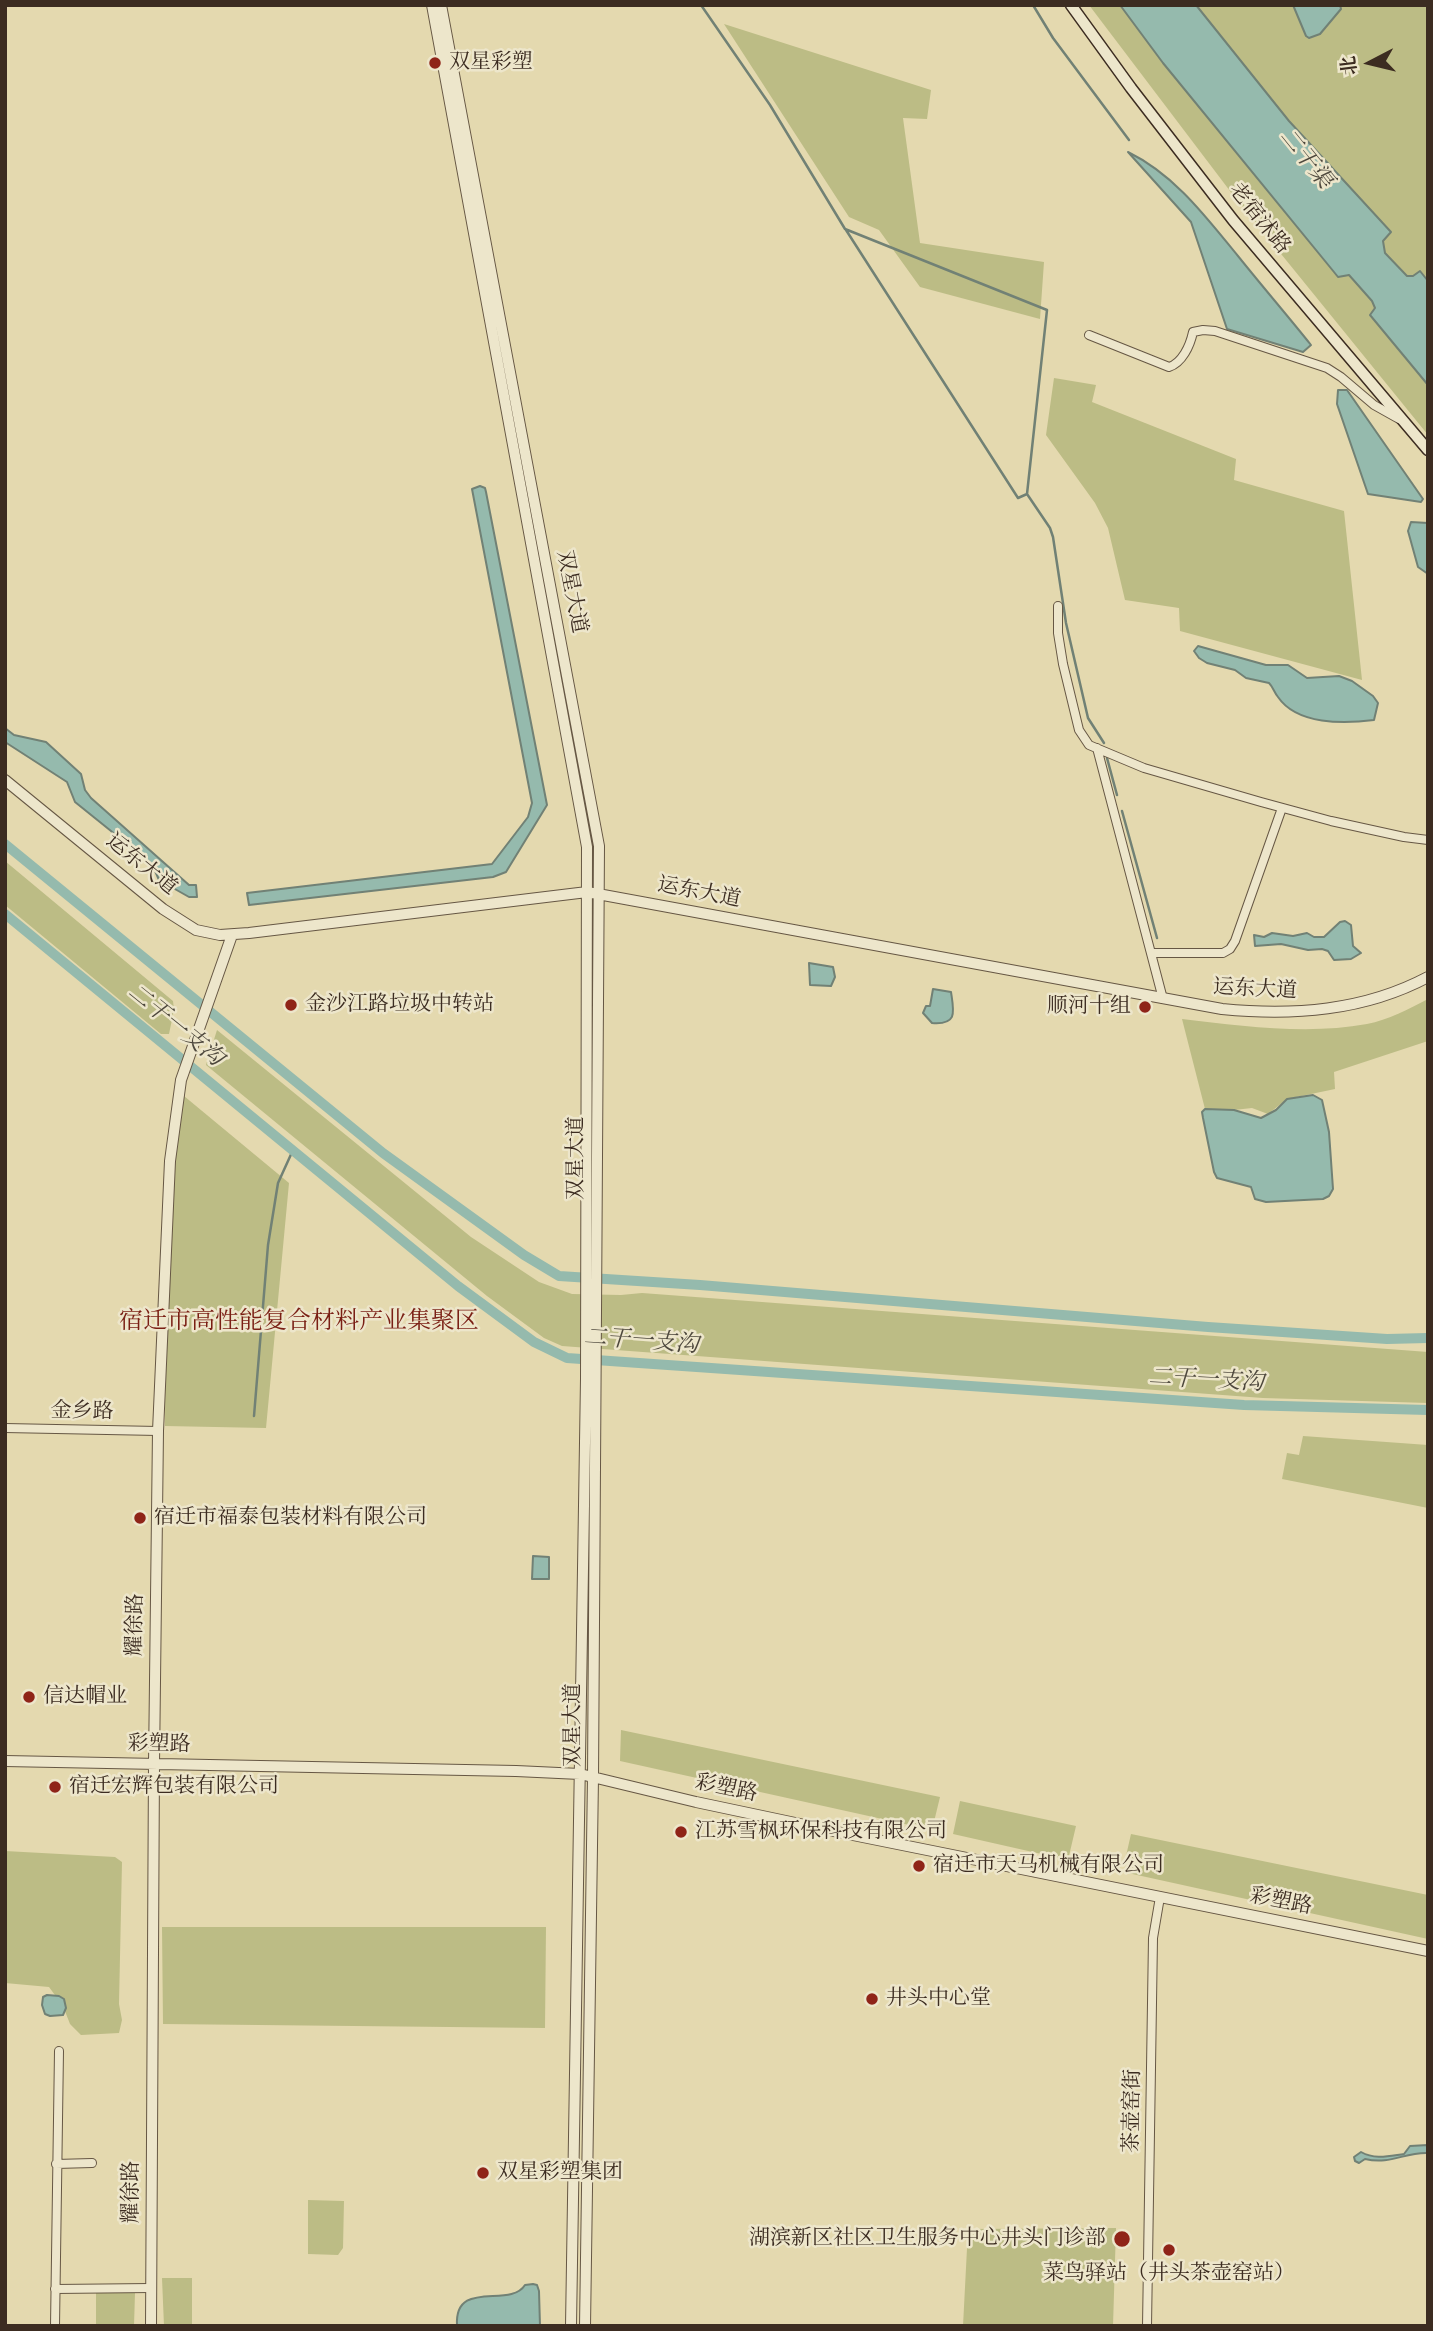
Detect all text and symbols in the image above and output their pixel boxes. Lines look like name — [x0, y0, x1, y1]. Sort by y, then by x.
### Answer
north arrow — [1335, 28, 1405, 98]
place label: 双星彩塑 — [449, 50, 533, 76]
marker: 双星彩塑 — [427, 55, 443, 71]
text: 北 — [1336, 55, 1362, 76]
water label: 二干渠 — [1273, 124, 1337, 194]
street label: 老宿沭路 — [1223, 178, 1295, 260]
street label: 双星大道 — [551, 548, 591, 636]
street label: 运东大道 — [100, 829, 182, 901]
street label: 运东大道 — [655, 873, 743, 913]
street label: 运东大道 — [1212, 975, 1298, 1005]
water label: 二干一支沟 — [122, 979, 228, 1073]
place label: 金沙江路垃圾中转站 — [305, 992, 494, 1018]
place label: 顺河十组 — [1047, 994, 1131, 1020]
marker: 金沙江路垃圾中转站 — [283, 997, 299, 1013]
marker: 顺河十组 — [1137, 999, 1153, 1015]
street label: 双星大道 — [564, 1116, 590, 1200]
district label: 宿迁市高性能复合材料产业集聚区 — [119, 1308, 479, 1336]
water label: 二干一支沟 — [583, 1324, 699, 1360]
water label: 二干一支沟 — [1148, 1364, 1264, 1398]
street label: 金乡路 — [50, 1399, 114, 1425]
place label: 宿迁市福泰包装材料有限公司 — [154, 1505, 427, 1531]
marker: 宿迁市福泰包装材料有限公司 — [132, 1510, 148, 1526]
street label: 耀徐路 — [123, 1593, 149, 1657]
street label: 双星大道 — [561, 1683, 587, 1767]
place label: 信达帽业 — [43, 1684, 127, 1710]
marker: 信达帽业 — [21, 1689, 37, 1705]
street label: 彩塑路 — [127, 1732, 191, 1758]
street label: 彩塑路 — [693, 1770, 759, 1808]
place label: 宿迁宏辉包装有限公司 — [69, 1774, 279, 1800]
marker: 宿迁宏辉包装有限公司 — [47, 1779, 63, 1795]
place label: 江苏雪枫环保科技有限公司 — [695, 1819, 947, 1845]
marker: 江苏雪枫环保科技有限公司 — [673, 1824, 689, 1840]
place label: 宿迁市天马机械有限公司 — [933, 1853, 1164, 1879]
marker: 宿迁市天马机械有限公司 — [911, 1858, 927, 1874]
street label: 彩塑路 — [1248, 1884, 1314, 1920]
place label: 井头中心堂 — [886, 1986, 991, 2012]
marker: 井头中心堂 — [864, 1991, 880, 2007]
street label: 茶壶窑街 — [1120, 2069, 1146, 2153]
place label: 双星彩塑集团 — [497, 2160, 623, 2186]
street label: 耀徐路 — [119, 2161, 145, 2223]
marker: 双星彩塑集团 — [475, 2165, 491, 2181]
place label: 湖滨新区社区卫生服务中心井头门诊部 — [749, 2226, 1106, 2252]
marker: 湖滨新区社区卫生服务中心井头门诊部 — [1112, 2229, 1132, 2249]
marker: 菜鸟驿站（井头茶壶窑站） — [1161, 2242, 1177, 2258]
place label: 菜鸟驿站（井头茶壶窑站） — [1043, 2261, 1295, 2287]

